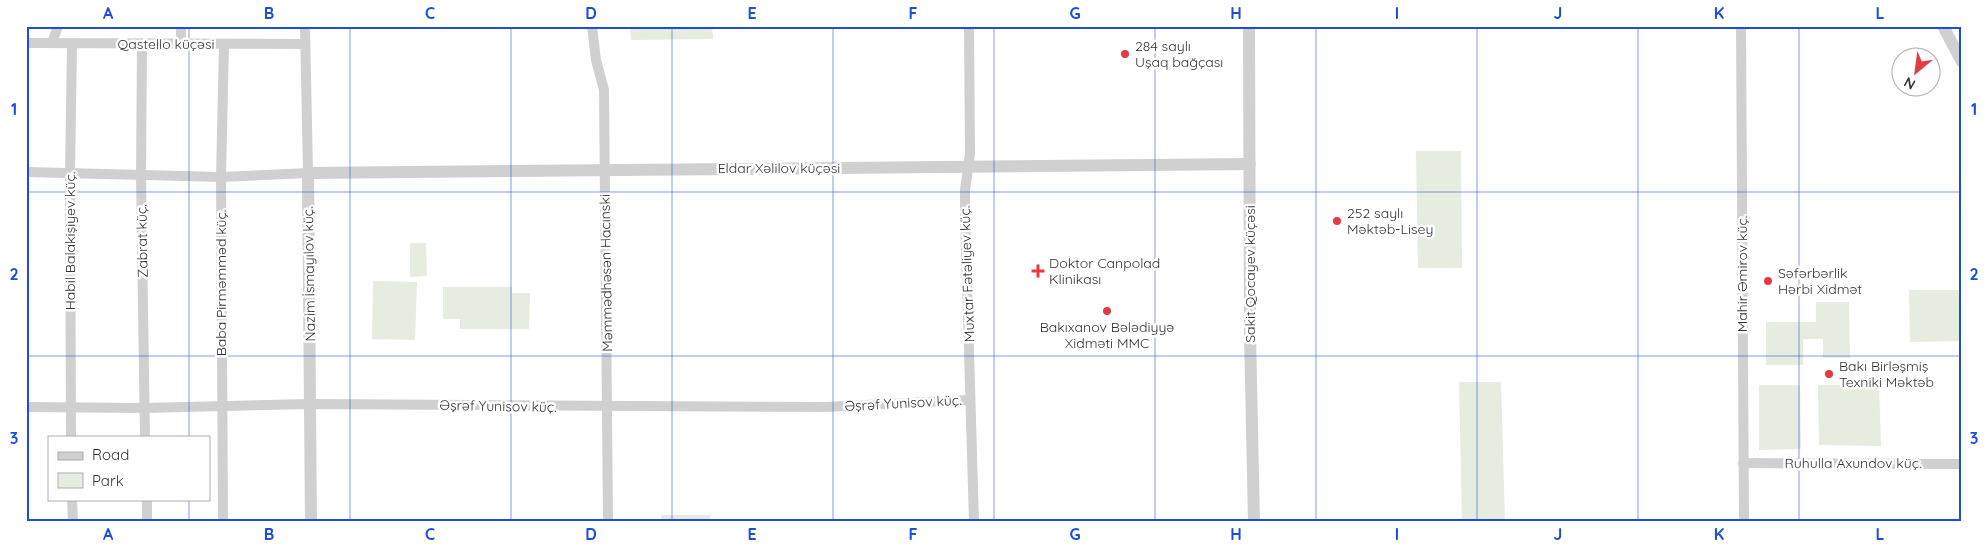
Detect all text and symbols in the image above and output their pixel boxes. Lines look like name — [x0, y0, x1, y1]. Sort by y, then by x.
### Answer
text: A — [103, 3, 114, 23]
text: B — [264, 3, 274, 23]
text: C — [425, 3, 435, 23]
text: D — [585, 3, 597, 23]
text: E — [747, 3, 757, 23]
text: F — [909, 3, 918, 23]
text: G — [1069, 3, 1081, 23]
text: H — [1230, 3, 1242, 23]
text: I — [1395, 3, 1399, 23]
text: J — [1554, 3, 1562, 23]
text: K — [1714, 3, 1724, 23]
text: L — [1876, 3, 1885, 23]
street label: Qastello küçəsi — [117, 35, 215, 53]
place label: 284 saylı Uşaq bağçası — [1135, 37, 1223, 71]
marker: 284 saylı Uşaq bağçası — [1119, 48, 1131, 60]
north arrow — [1890, 48, 1940, 98]
text: N — [1901, 73, 1919, 94]
text: 1 — [11, 99, 17, 119]
text: 1 — [1971, 99, 1977, 119]
street label: Eldar Xəlilov küçəsi — [718, 159, 840, 177]
street label: Habil Balakişiyev küç. — [61, 172, 79, 310]
street label: Məmmədhəsən Hacınski — [596, 194, 616, 352]
street label: Zabrat küç. — [132, 204, 152, 278]
place label: 252 saylı Məktəb-Lisey — [1347, 204, 1433, 238]
street label: Sakit Qocayev küçəsi — [1241, 205, 1259, 343]
street label: Nazim İsmayılov küç. — [299, 206, 319, 342]
street label: Muxtar Fətəliyev küç. — [956, 206, 978, 342]
street label: Baba Pirməmməd küç. — [212, 210, 230, 356]
marker: 252 saylı Məktəb-Lisey — [1331, 215, 1343, 227]
street label: Mahir Əmirov küç. — [1733, 216, 1751, 332]
place label: Doktor Canpolad Klinikası — [1049, 254, 1160, 288]
text: 2 — [9, 264, 19, 284]
marker: Doktor Canpolad Klinikası — [1031, 264, 1045, 278]
place label: Səfərbərlik Hərbi Xidmət — [1778, 264, 1862, 298]
text: 2 — [1969, 264, 1979, 284]
marker: Səfərbərlik Hərbi Xidmət — [1762, 275, 1774, 287]
marker: Bakıxanov Bələdiyyə Xidməti MMC — [1101, 305, 1113, 317]
place label: Bakıxanov Bələdiyyə Xidməti MMC — [1040, 318, 1174, 352]
place label: Bakı Birləşmiş Texniki Məktəb — [1839, 357, 1934, 391]
marker: Bakı Birləşmiş Texniki Məktəb — [1823, 368, 1835, 380]
street label: Əşrəf Yunisov küç. — [844, 391, 962, 415]
street label: Əşrəf Yunisov küç. — [439, 396, 557, 416]
text: 3 — [10, 428, 18, 448]
text: 3 — [1970, 428, 1978, 448]
legend — [48, 436, 210, 500]
text: Road — [92, 445, 129, 464]
street label: Ruhulla Axundov küç. — [1785, 454, 1921, 472]
text: Park — [92, 471, 124, 490]
text: A — [103, 524, 114, 544]
text: B — [264, 524, 274, 544]
text: C — [425, 524, 435, 544]
text: D — [585, 524, 597, 544]
text: E — [747, 524, 757, 544]
text: F — [909, 524, 918, 544]
text: G — [1069, 524, 1081, 544]
text: H — [1230, 524, 1242, 544]
text: I — [1395, 524, 1399, 544]
text: J — [1554, 524, 1562, 544]
text: K — [1714, 524, 1724, 544]
text: L — [1876, 524, 1885, 544]

